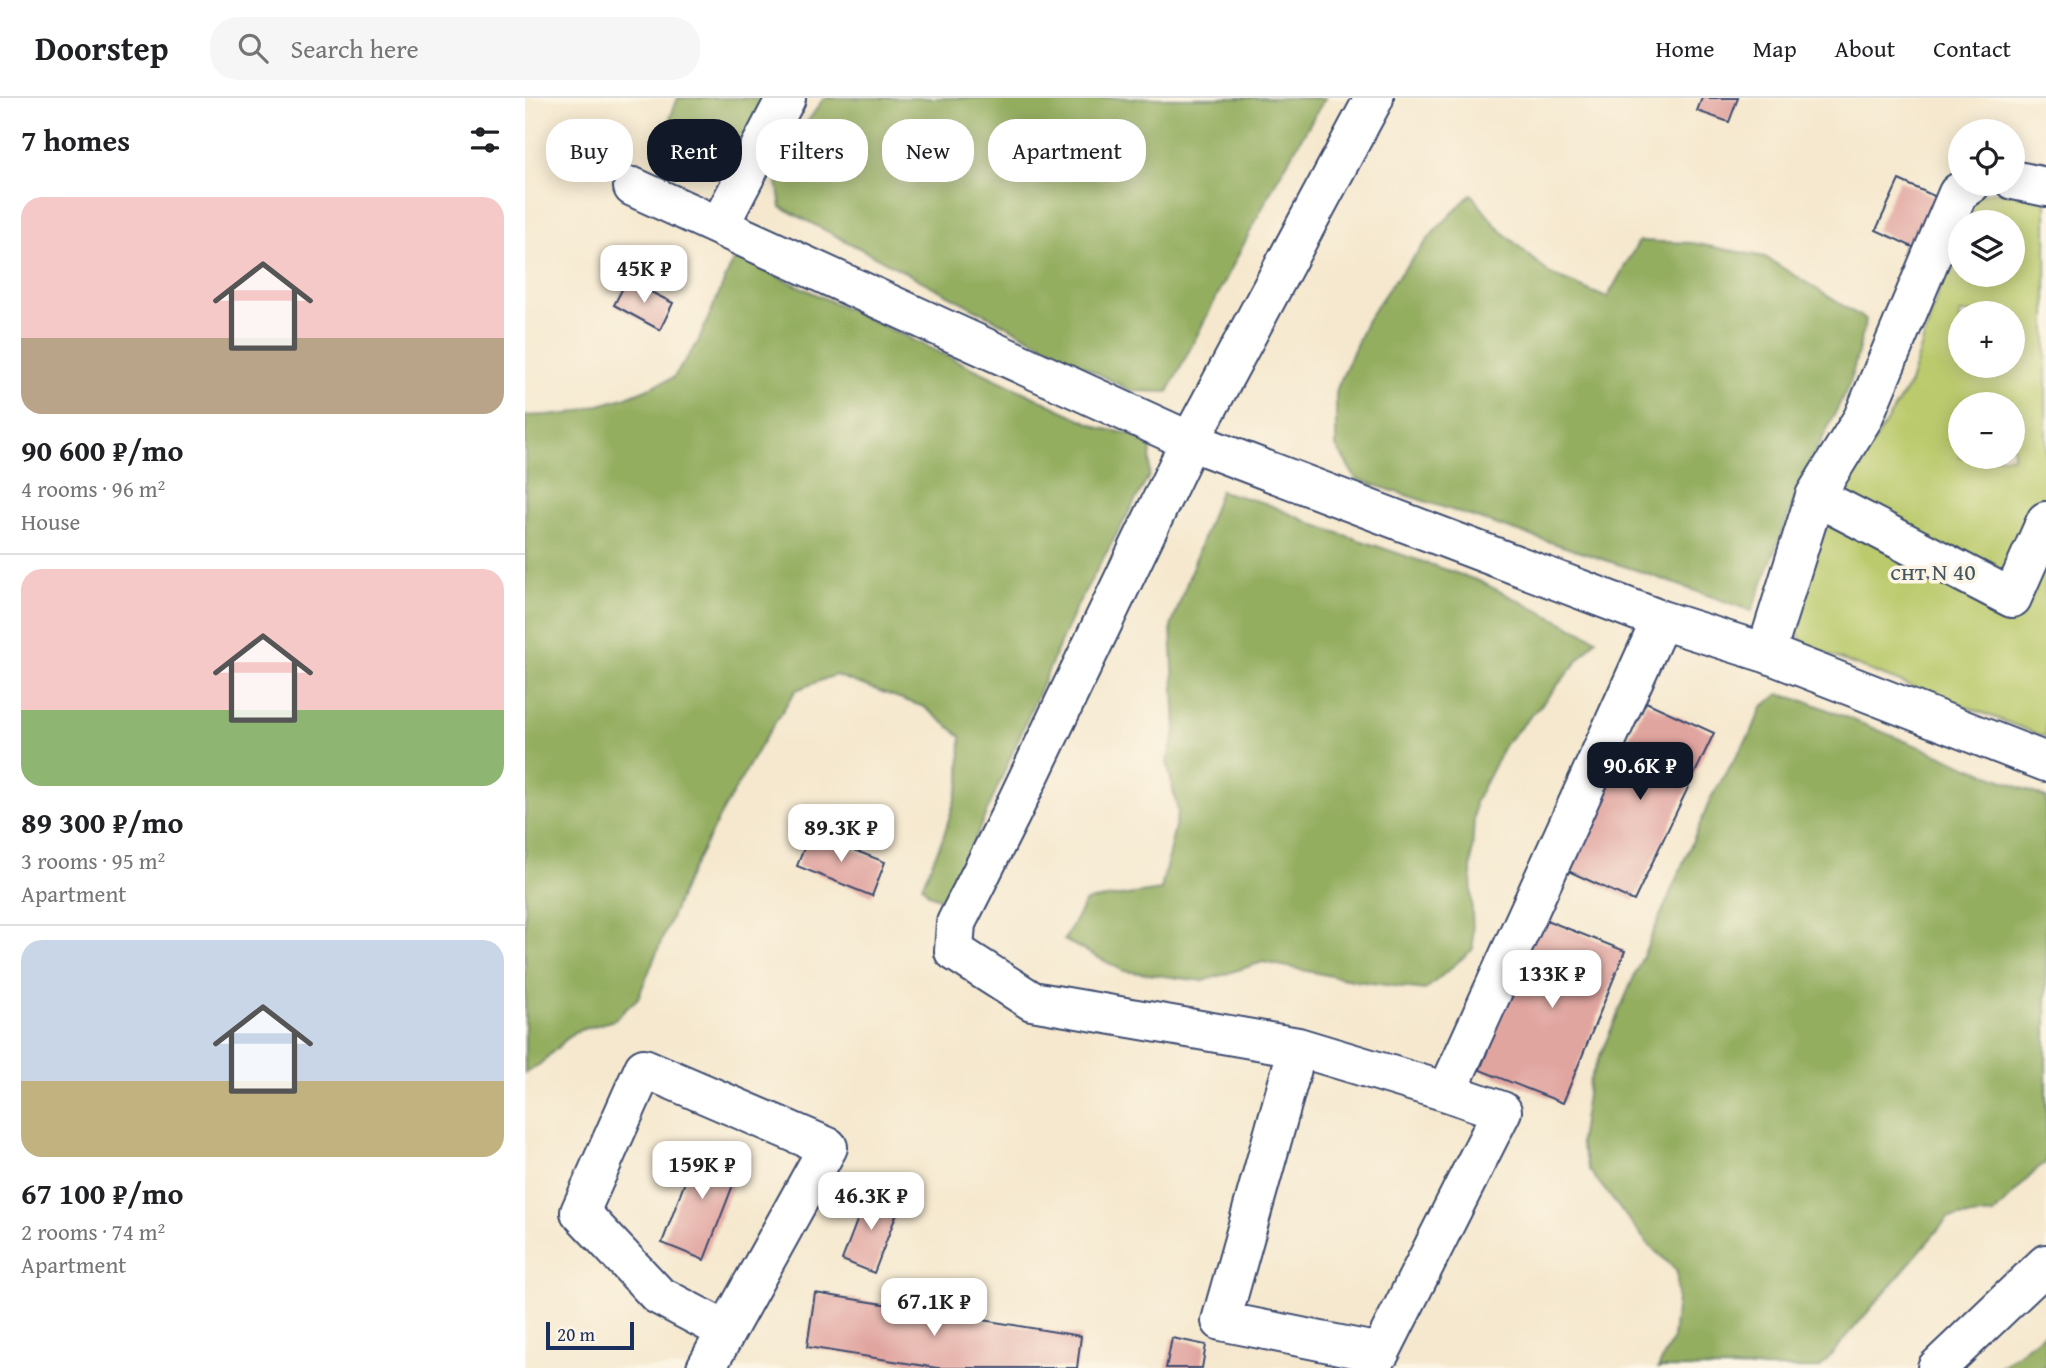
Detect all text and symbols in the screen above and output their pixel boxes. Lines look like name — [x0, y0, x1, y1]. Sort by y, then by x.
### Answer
search box — [210, 17, 700, 80]
text: Doorstep — [35, 24, 168, 72]
icon: search — [234, 29, 272, 67]
text: Search here — [290, 29, 419, 68]
text: Home — [1656, 31, 1715, 66]
text: Map — [1753, 31, 1797, 66]
text: About — [1835, 31, 1895, 66]
text: Contact — [1933, 31, 2011, 66]
text: 7 homes — [21, 118, 130, 162]
chip: Buy — [546, 119, 633, 182]
chip: Rent — [647, 119, 742, 182]
chip: Filters — [756, 119, 868, 182]
chip: New — [882, 119, 974, 182]
chip: Apartment — [988, 119, 1146, 182]
map controls — [1948, 119, 2025, 469]
button: locate — [1948, 119, 2025, 196]
icon: filters — [466, 121, 504, 159]
button: layers — [1948, 210, 2025, 287]
icon: home — [200, 243, 326, 369]
pin: 45K ₽ — [595, 246, 693, 305]
text: 45K ₽ — [616, 251, 672, 284]
button: + — [1948, 301, 2025, 378]
button: − — [1948, 392, 2025, 469]
text: 90 600 ₽/mo — [21, 428, 184, 472]
text: 4 rooms · 96 m² — [21, 472, 165, 505]
text: House — [21, 505, 80, 538]
park label: снт N 40 — [1890, 554, 1976, 589]
icon: home — [200, 615, 326, 741]
pin: 90.6K ₽ — [1575, 742, 1705, 802]
text: 90.6K ₽ — [1603, 748, 1677, 781]
text: 89 300 ₽/mo — [21, 800, 184, 844]
pin: 89.3K ₽ — [776, 804, 906, 864]
text: 89.3K ₽ — [804, 810, 878, 843]
text: 3 rooms · 95 m² — [21, 844, 165, 877]
text: Apartment — [21, 877, 126, 910]
pin: 133K ₽ — [1495, 950, 1609, 1010]
text: 133K ₽ — [1518, 956, 1586, 989]
icon: home — [200, 986, 326, 1112]
pin: 159K ₽ — [645, 1142, 759, 1201]
text: 159K ₽ — [668, 1147, 736, 1180]
text: 67 100 ₽/mo — [21, 1171, 184, 1215]
pin: 46.3K ₽ — [806, 1172, 936, 1232]
text: 46.3K ₽ — [834, 1178, 908, 1211]
text: 2 rooms · 74 m² — [21, 1215, 165, 1248]
text: Apartment — [21, 1248, 126, 1281]
pin: 67.1K ₽ — [869, 1278, 999, 1338]
text: 67.1K ₽ — [897, 1284, 971, 1317]
scale bar — [546, 1319, 633, 1351]
text: 20 m — [557, 1320, 595, 1348]

